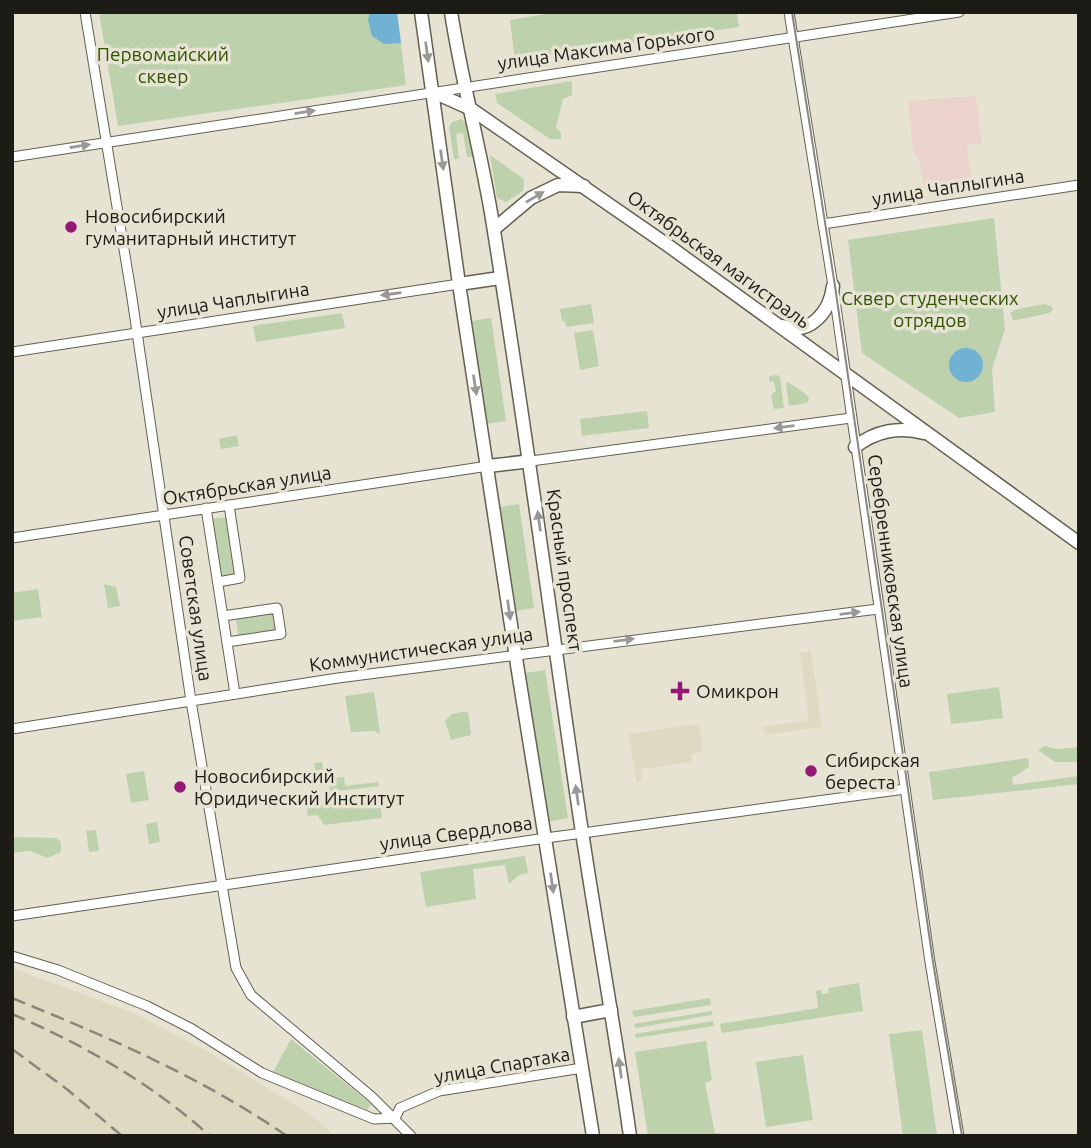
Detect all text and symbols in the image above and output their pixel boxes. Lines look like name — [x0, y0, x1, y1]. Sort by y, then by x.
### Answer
street label: улица Максима Горького — [496, 22, 716, 74]
one-way arrow — [422, 41, 433, 63]
park label: Первомайский сквер — [97, 43, 229, 87]
one-way arrow — [294, 106, 316, 117]
one-way arrow — [69, 140, 91, 151]
one-way arrow — [436, 149, 447, 171]
street label: улица Чаплыгина — [870, 164, 1026, 210]
street label: Октябрьская магистраль — [624, 185, 815, 333]
one-way arrow — [525, 192, 545, 204]
place label: Новосибирский гуманитарный институт — [85, 205, 297, 249]
marker: Новосибирский гуманитарный институт — [63, 219, 79, 235]
street label: улица Чаплыгина — [155, 277, 311, 323]
park label: Сквер студенческих отрядов — [841, 287, 1019, 331]
one-way arrow — [380, 289, 402, 300]
one-way arrow — [470, 374, 481, 396]
one-way arrow — [772, 421, 794, 432]
street label: Серебренниковская улица — [864, 453, 918, 689]
street label: Октябрьская улица — [161, 461, 333, 509]
street label: Красный проспект — [543, 487, 587, 653]
one-way arrow — [533, 510, 544, 532]
street label: Советская улица — [175, 534, 217, 682]
one-way arrow — [503, 599, 514, 621]
one-way arrow — [839, 607, 861, 618]
street label: Коммунистическая улица — [308, 622, 534, 676]
one-way arrow — [613, 635, 635, 646]
place label: Омикрон — [696, 680, 779, 702]
marker: Омикрон — [670, 681, 690, 701]
place label: Сибирская береста — [825, 749, 920, 793]
marker: Сибирская береста — [803, 763, 819, 779]
place label: Новосибирский Юридический Институт — [194, 765, 405, 809]
marker: Новосибирский Юридический Институт — [172, 779, 188, 795]
one-way arrow — [571, 784, 582, 806]
street label: улица Свердлова — [378, 811, 534, 855]
one-way arrow — [547, 872, 558, 894]
street label: улица Спартака — [432, 1042, 572, 1088]
one-way arrow — [614, 1057, 625, 1079]

